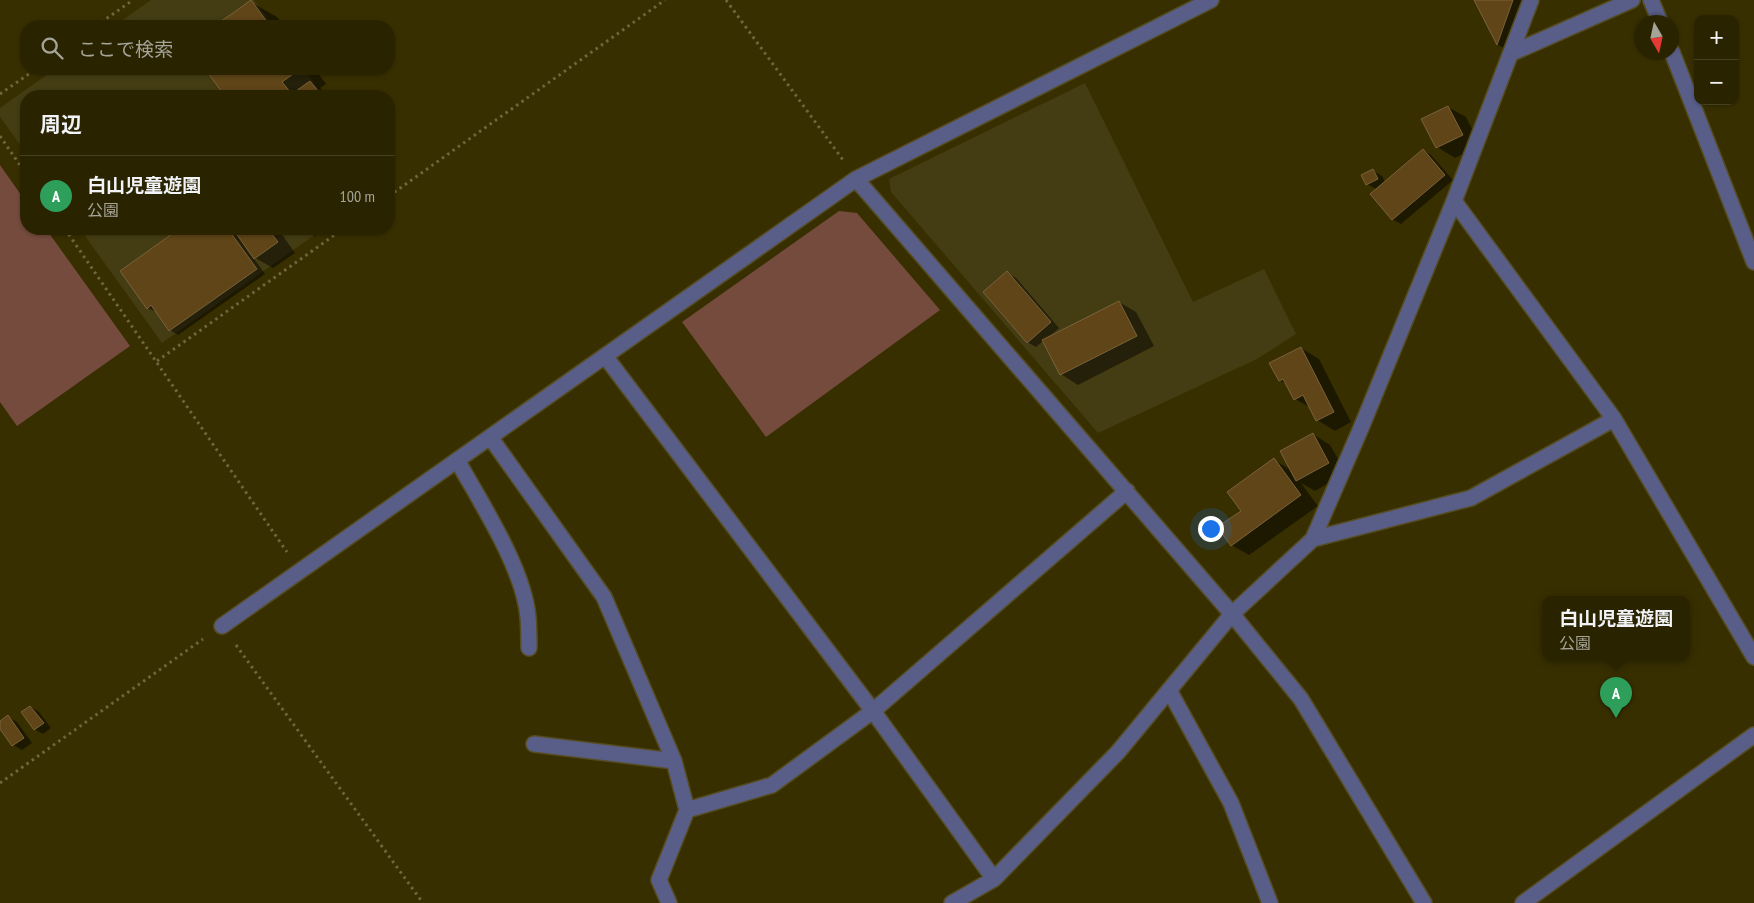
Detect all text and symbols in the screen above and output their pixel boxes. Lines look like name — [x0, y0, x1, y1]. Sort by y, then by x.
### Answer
north arrow — [1634, 15, 1679, 60]
map controls — [1694, 15, 1739, 105]
button: + — [1694, 15, 1739, 60]
search box — [20, 20, 395, 75]
icon: search — [38, 34, 66, 62]
text: ここで検索 — [78, 37, 173, 61]
button: − — [1694, 60, 1739, 105]
text: 周辺 — [40, 111, 82, 138]
text: 白山児童遊園 — [87, 173, 201, 197]
text: A — [52, 186, 60, 206]
text: 100 m — [340, 186, 375, 206]
text: 公園 — [87, 200, 119, 220]
your location — [1198, 516, 1224, 542]
popup — [1542, 596, 1690, 661]
text: 白山児童遊園 — [1559, 606, 1673, 630]
text: 公園 — [1559, 633, 1591, 653]
pin: A — [1600, 677, 1632, 718]

